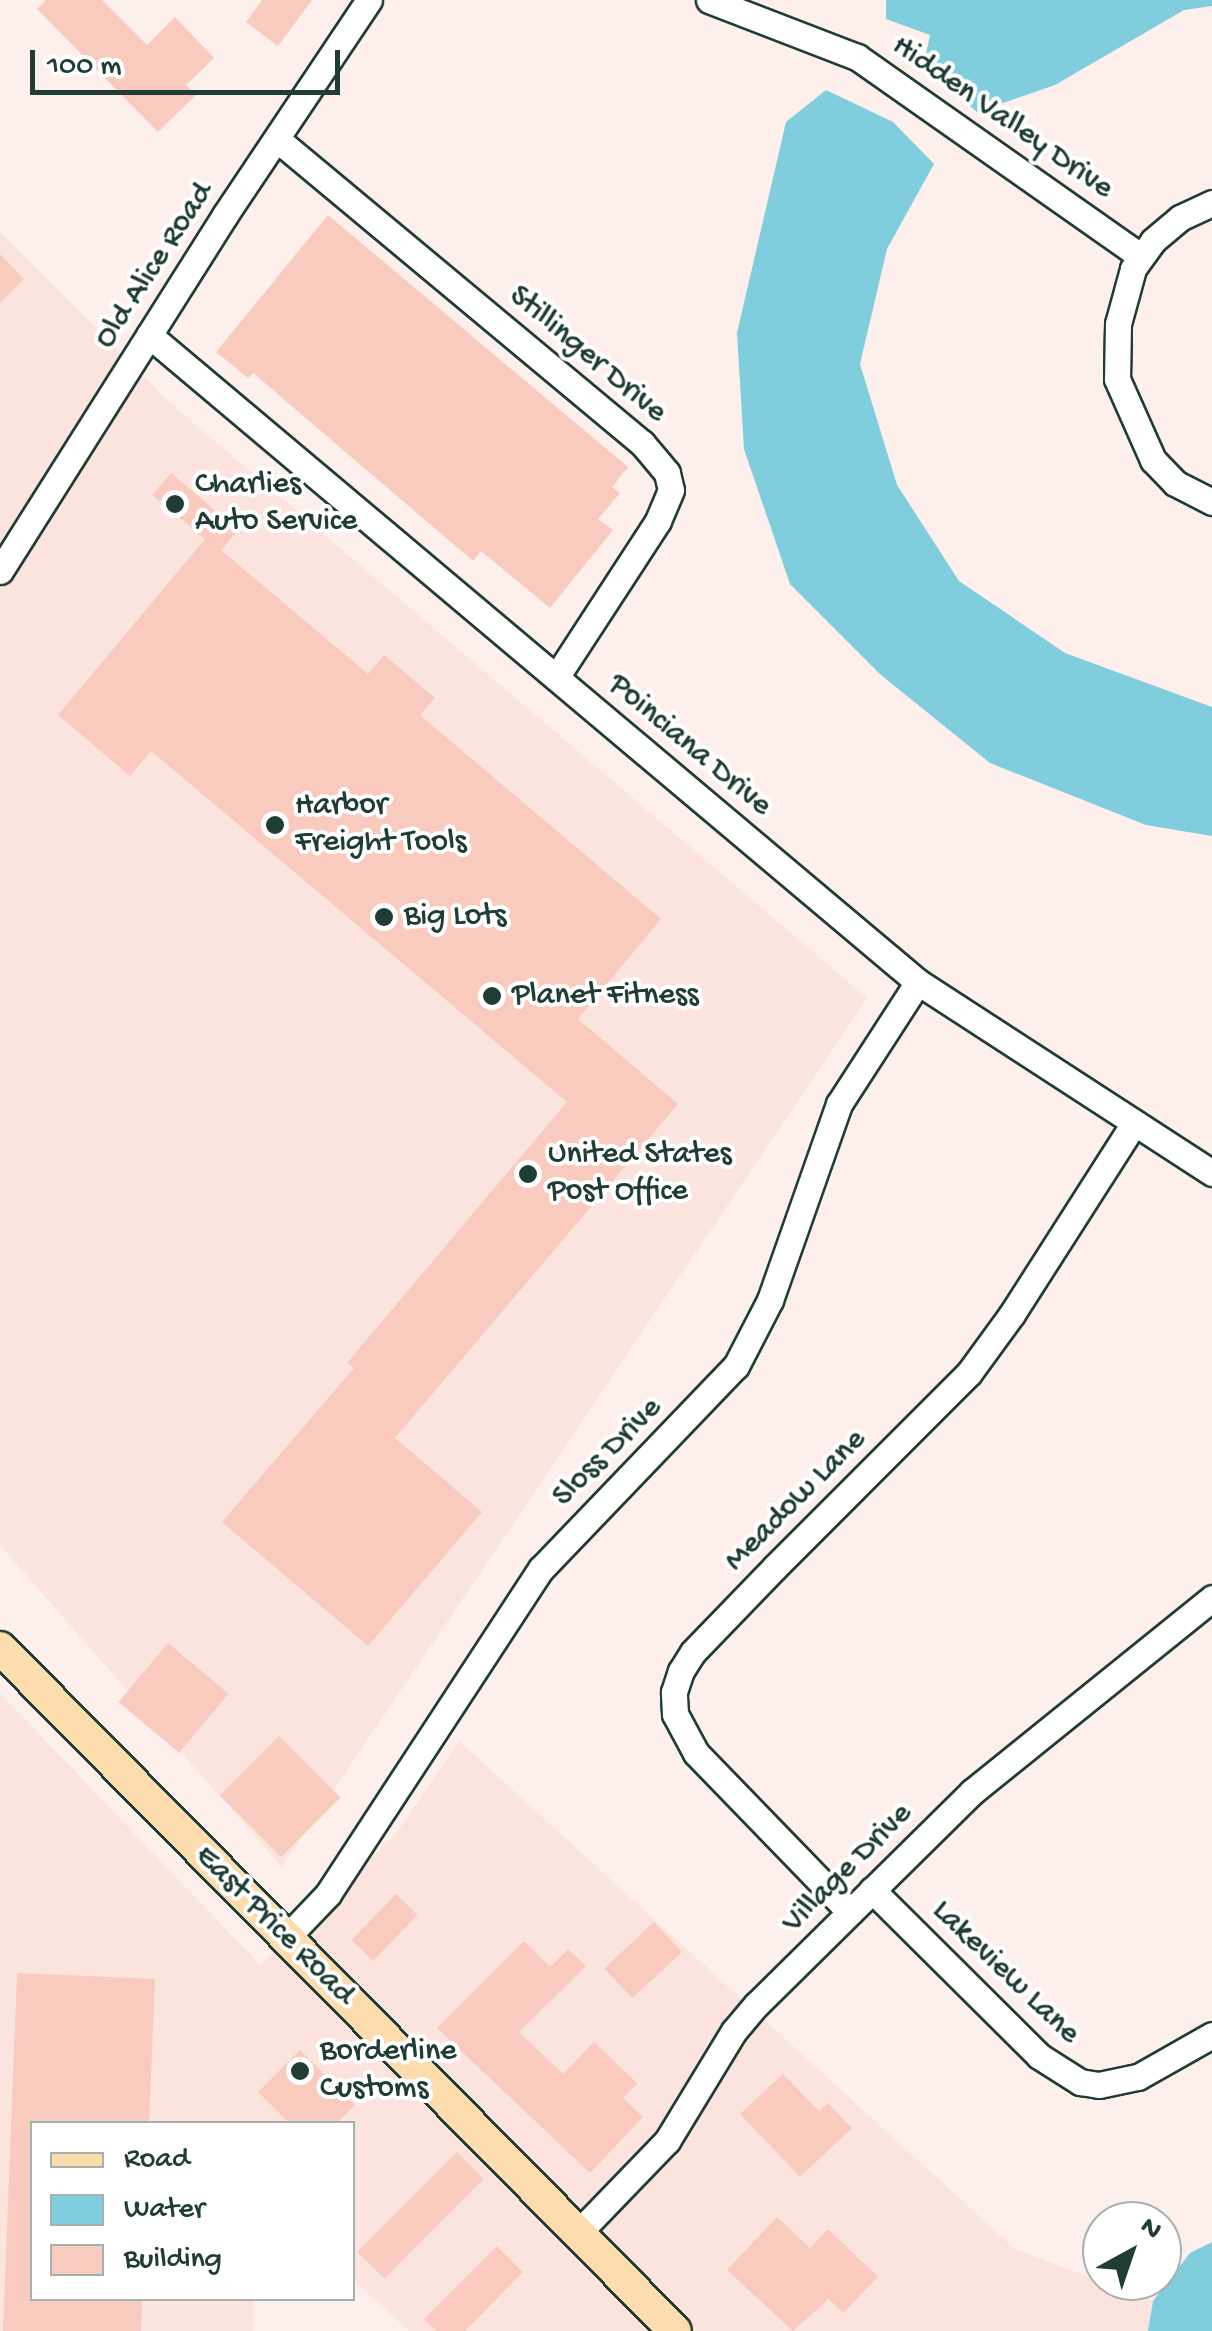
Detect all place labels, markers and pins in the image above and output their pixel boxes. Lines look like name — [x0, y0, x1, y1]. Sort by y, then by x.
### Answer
place label: Charlies Auto Service — [195, 467, 357, 542]
marker: Charlies Auto Service — [164, 493, 186, 515]
place label: Harbor Freight Tools — [295, 788, 467, 863]
marker: Harbor Freight Tools — [264, 814, 286, 836]
place label: Big Lots — [404, 898, 506, 936]
marker: Big Lots — [373, 906, 395, 928]
place label: Planet Fitness — [512, 977, 699, 1015]
marker: Planet Fitness — [481, 985, 503, 1007]
place label: United States Post Office — [548, 1137, 732, 1212]
marker: United States Post Office — [517, 1163, 539, 1185]
place label: Borderline Customs — [320, 2034, 457, 2109]
marker: Borderline Customs — [289, 2060, 311, 2082]

